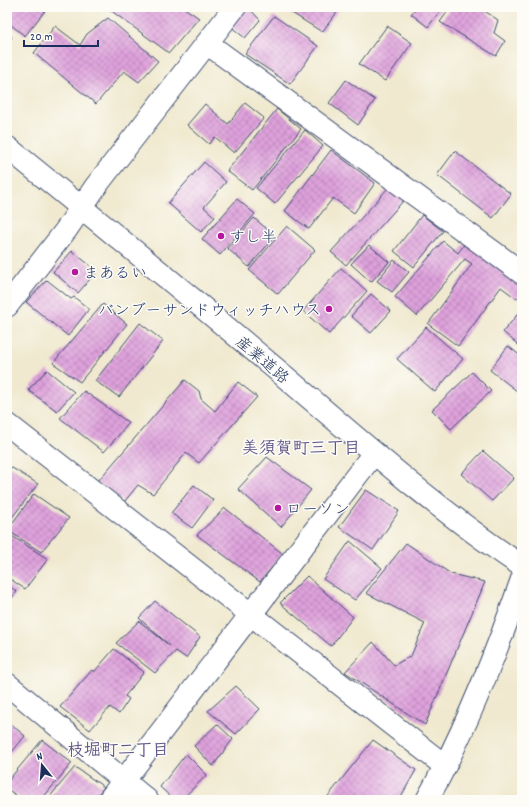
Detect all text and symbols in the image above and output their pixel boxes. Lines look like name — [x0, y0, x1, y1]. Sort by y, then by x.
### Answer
scale bar — [24, 22, 98, 48]
text: 20 m — [30, 29, 53, 46]
place label: すし半 — [229, 227, 277, 250]
marker: すし半 — [216, 231, 226, 241]
place label: まあるい — [83, 263, 147, 286]
marker: まあるい — [70, 267, 80, 277]
place label: バンブーサンドウィッチハウス — [98, 300, 321, 323]
marker: バンブーサンドウィッチハウス — [324, 304, 334, 314]
street label: 産業道路 — [229, 332, 293, 390]
district label: 美須賀町三丁目 — [242, 438, 361, 462]
place label: ローソン — [286, 499, 350, 522]
marker: ローソン — [273, 503, 283, 513]
district label: 枝堀町二丁目 — [67, 740, 169, 764]
north arrow — [22, 745, 62, 785]
text: N — [35, 749, 45, 766]

